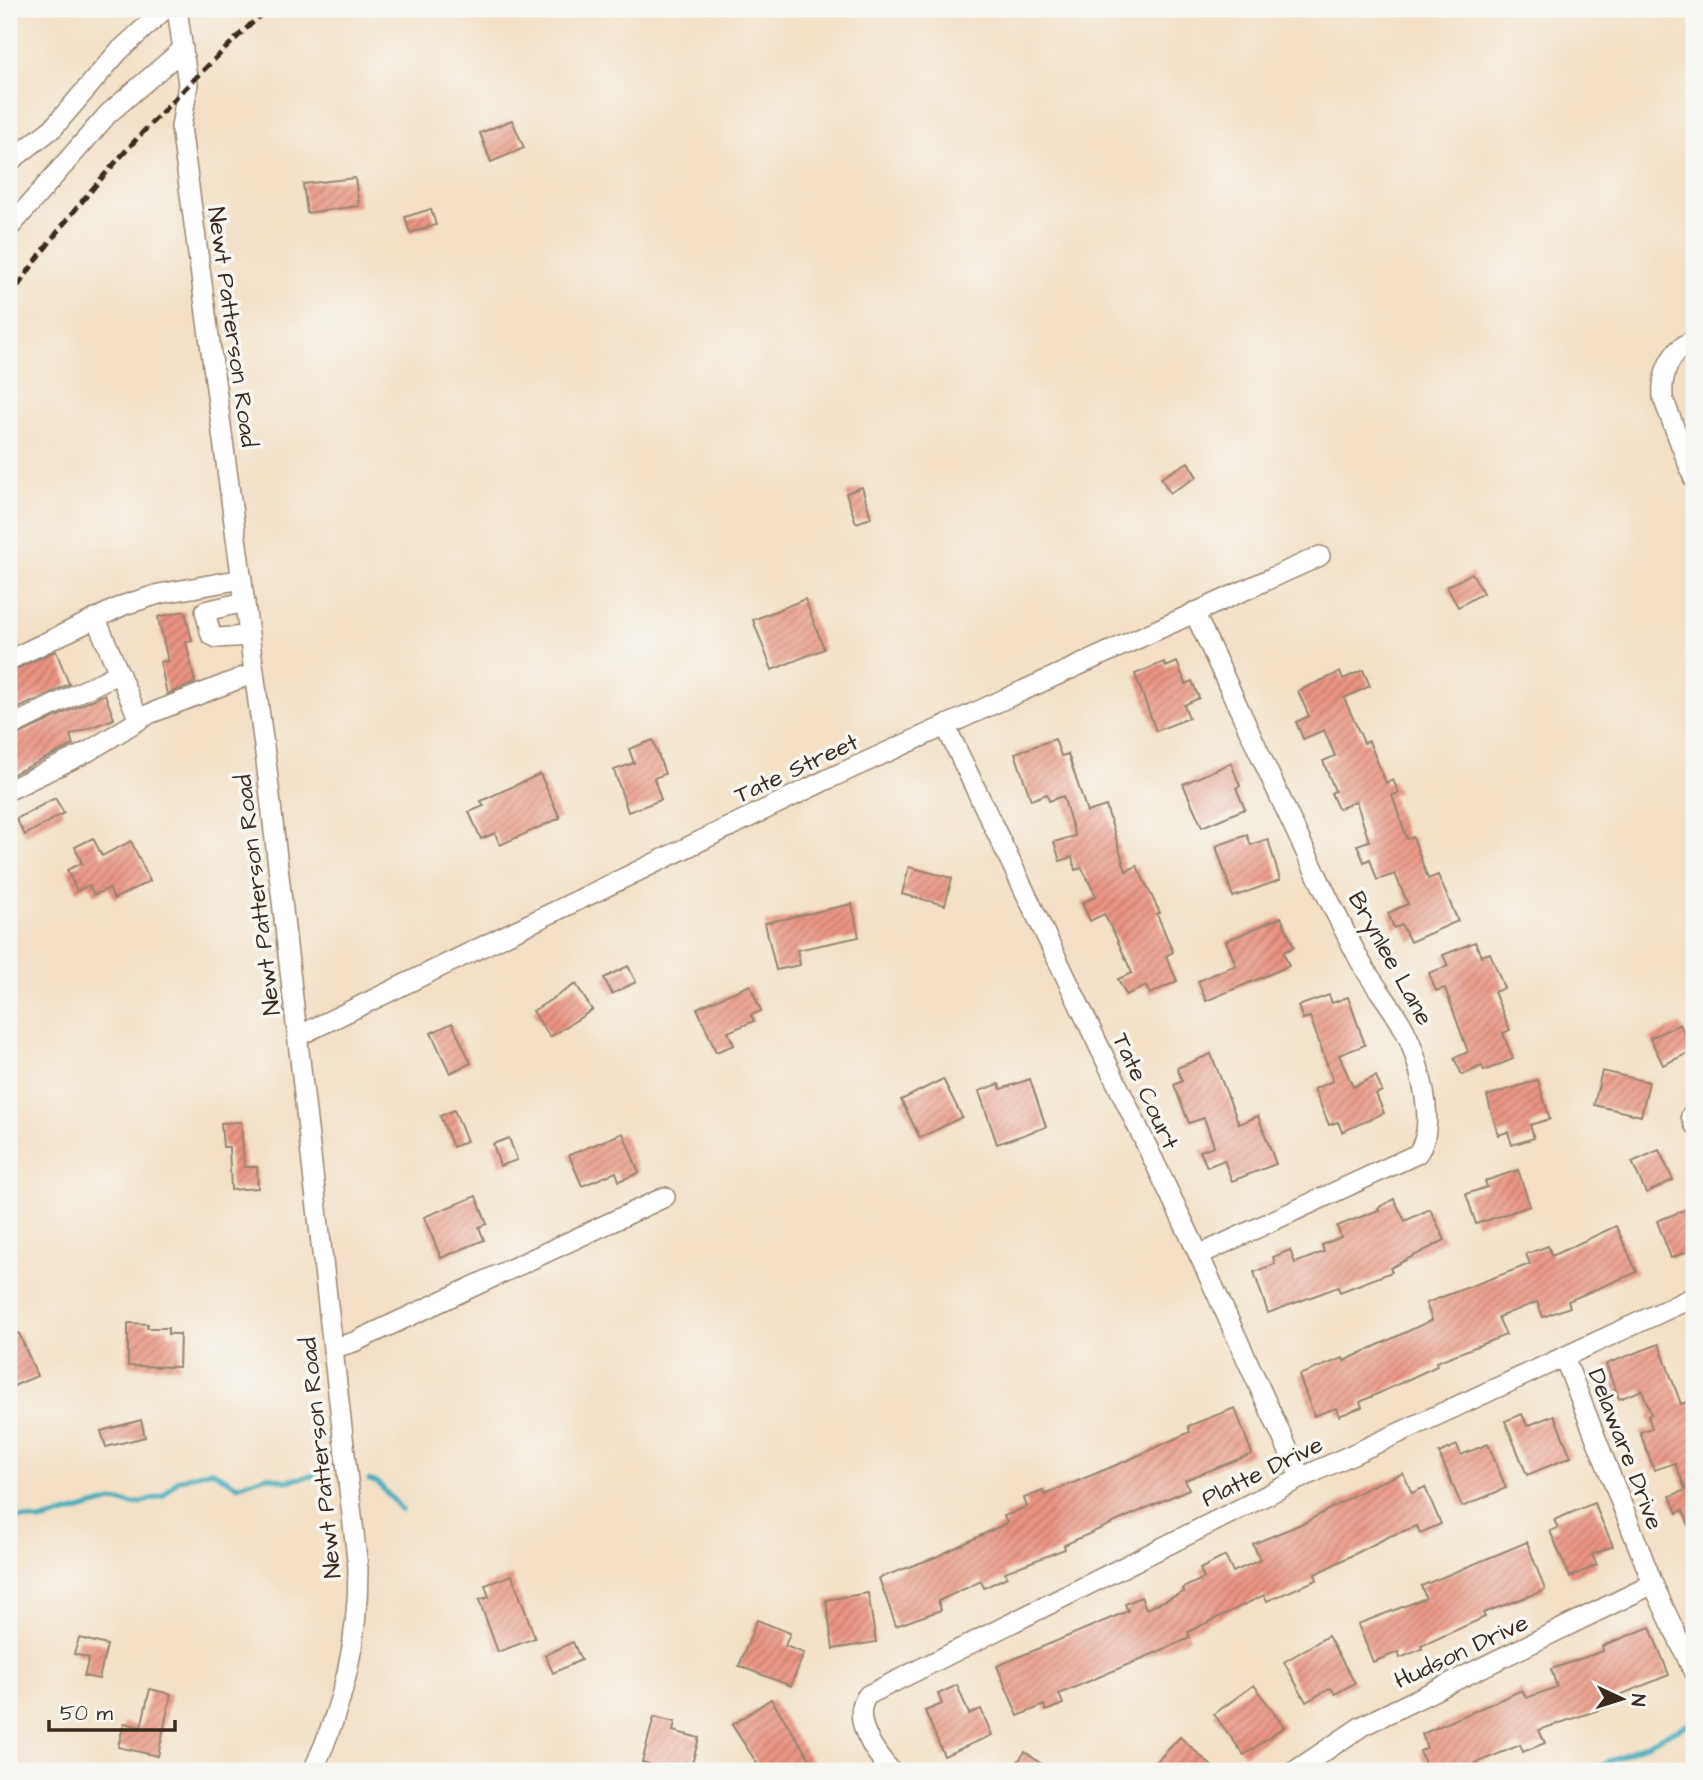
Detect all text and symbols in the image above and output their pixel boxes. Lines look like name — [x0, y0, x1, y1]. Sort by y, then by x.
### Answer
street label: Newt Patterson Road — [198, 205, 266, 449]
street label: Tate Street — [729, 725, 864, 813]
street label: Newt Patterson Road — [226, 773, 290, 1017]
street label: Brynlee Lane — [1338, 885, 1441, 1032]
street label: Tate Court — [1103, 1028, 1187, 1156]
street label: Newt Patterson Road — [291, 1336, 351, 1580]
street label: Delaware Drive — [1579, 1364, 1671, 1535]
street label: Platte Drive — [1196, 1428, 1329, 1516]
street label: Hudson Drive — [1389, 1606, 1534, 1698]
north arrow — [1588, 1664, 1658, 1734]
scale bar — [49, 1689, 175, 1733]
text: N — [1624, 1693, 1651, 1707]
text: 50 m — [60, 1699, 114, 1728]

